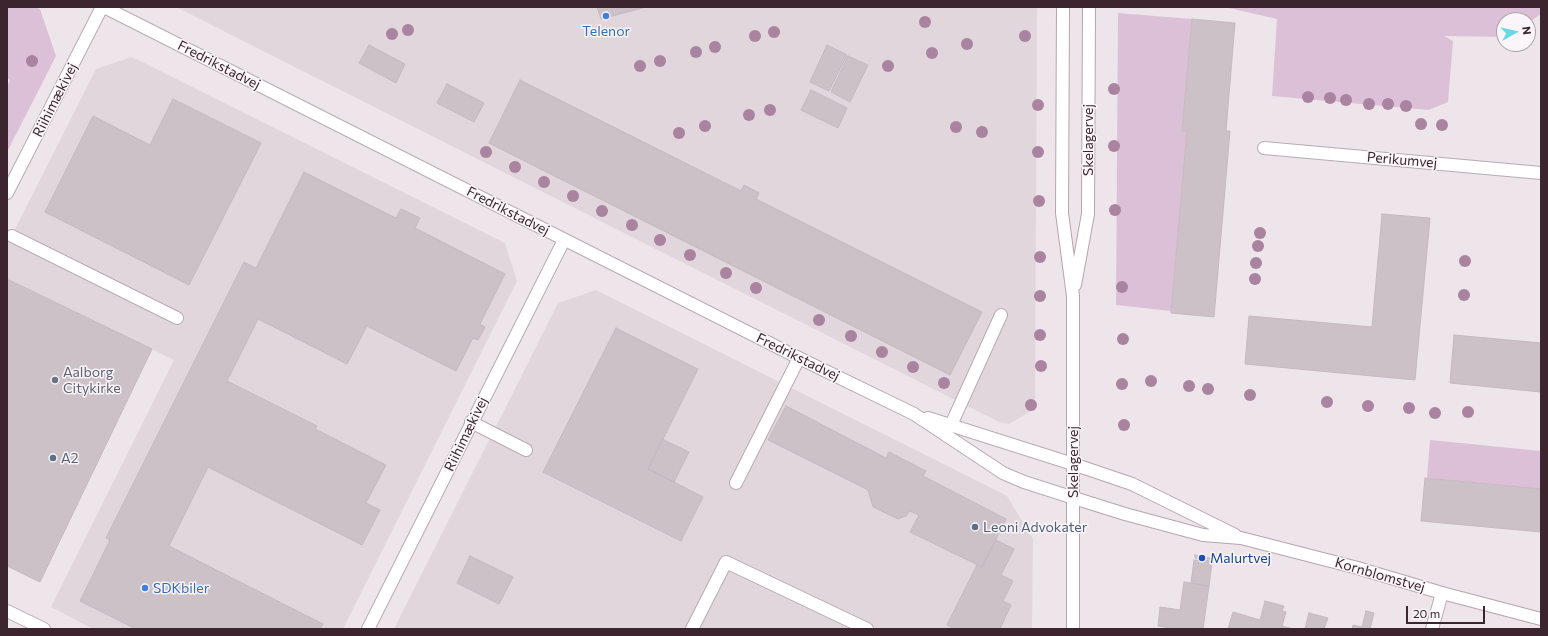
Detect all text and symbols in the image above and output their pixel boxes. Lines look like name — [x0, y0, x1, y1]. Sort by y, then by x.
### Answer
marker: Telenor — [601, 11, 611, 21]
north arrow — [1496, 12, 1536, 52]
place label: Telenor — [582, 23, 630, 39]
text: N — [1520, 25, 1534, 35]
street label: Fredrikstadvej — [175, 37, 263, 93]
street label: Riihimækivej — [29, 60, 81, 140]
street label: Skelagervej — [1080, 104, 1096, 176]
street label: Perikumvej — [1366, 149, 1438, 171]
street label: Fredrikstadvej — [464, 183, 552, 239]
street label: Fredrikstadvej — [754, 330, 842, 384]
place label: Aalborg Citykirke — [63, 364, 121, 396]
marker: Aalborg Citykirke — [50, 375, 60, 385]
street label: Riihimækivej — [441, 394, 491, 474]
street label: Skelagervej — [1065, 426, 1081, 498]
place label: A2 — [61, 450, 78, 466]
marker: A2 — [48, 453, 58, 463]
place label: Leoni Advokater — [983, 519, 1087, 535]
marker: Leoni Advokater — [970, 522, 980, 532]
place label: Malurtvej — [1210, 550, 1271, 566]
marker: Malurtvej — [1197, 553, 1207, 563]
street label: Kornblomstvej — [1333, 554, 1427, 596]
place label: SDKbiler — [153, 580, 209, 596]
marker: SDKbiler — [140, 583, 150, 593]
scale bar — [1408, 598, 1487, 624]
text: 20 m — [1413, 606, 1440, 620]

